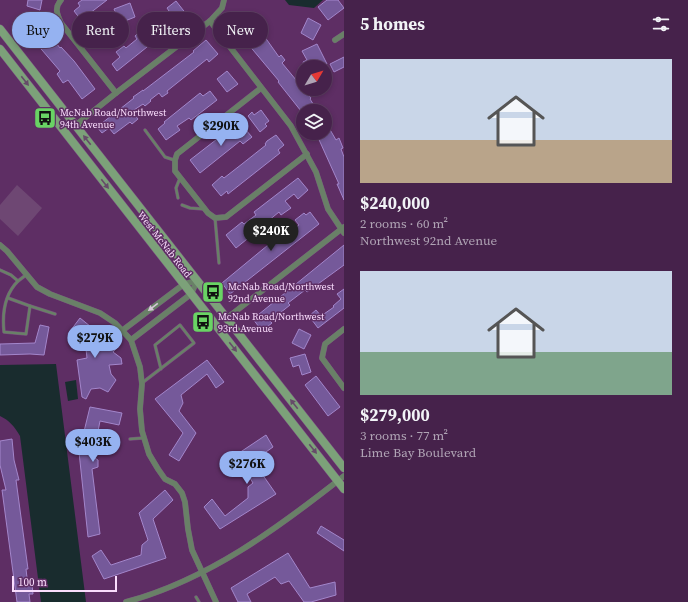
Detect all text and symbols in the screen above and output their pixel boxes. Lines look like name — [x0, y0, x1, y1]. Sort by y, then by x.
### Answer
chip: Buy — [12, 12, 64, 48]
chip: Rent — [72, 12, 129, 48]
chip: Filters — [137, 12, 205, 48]
chip: New — [213, 12, 268, 48]
text: 5 homes — [360, 12, 425, 36]
icon: filters — [650, 13, 672, 35]
north arrow — [296, 60, 332, 96]
map controls — [296, 60, 332, 140]
one-way arrow — [21, 76, 30, 87]
icon: home — [480, 85, 552, 157]
button: layers — [296, 104, 332, 140]
bus stop icon: McNab Road/Northwest 94th Avenue — [32, 105, 58, 131]
place label: McNab Road/Northwest 94th Avenue — [60, 106, 167, 131]
pin: $290K — [193, 113, 249, 147]
text: $290K — [202, 117, 240, 134]
one-way arrow — [83, 135, 91, 146]
one-way arrow — [101, 178, 110, 189]
text: $240,000 — [360, 191, 430, 215]
street label: West McNab Road — [135, 209, 195, 280]
text: 2 rooms · 60 m² — [360, 215, 448, 232]
pin: $240K — [243, 218, 299, 252]
text: $240K — [252, 222, 290, 239]
text: Northwest 92nd Avenue — [360, 232, 497, 249]
bus stop icon: McNab Road/Northwest 92nd Avenue — [200, 279, 226, 305]
place label: McNab Road/Northwest 92nd Avenue — [228, 280, 335, 305]
icon: home — [480, 297, 552, 369]
one-way arrow — [148, 303, 159, 311]
bus stop icon: McNab Road/Northwest 93rd Avenue — [190, 309, 216, 335]
place label: McNab Road/Northwest 93rd Avenue — [218, 310, 325, 335]
pin: $279K — [67, 325, 123, 359]
text: $279K — [76, 329, 114, 346]
one-way arrow — [228, 341, 237, 352]
one-way arrow — [290, 399, 298, 410]
text: $279,000 — [360, 403, 430, 427]
text: 3 rooms · 77 m² — [360, 427, 448, 444]
pin: $403K — [65, 429, 121, 463]
text: $403K — [74, 433, 112, 450]
one-way arrow — [309, 444, 317, 455]
text: Lime Bay Boulevard — [360, 444, 476, 461]
pin: $276K — [219, 451, 275, 485]
text: $276K — [228, 455, 266, 472]
scale bar — [12, 574, 117, 593]
text: 100 m — [18, 575, 47, 590]

